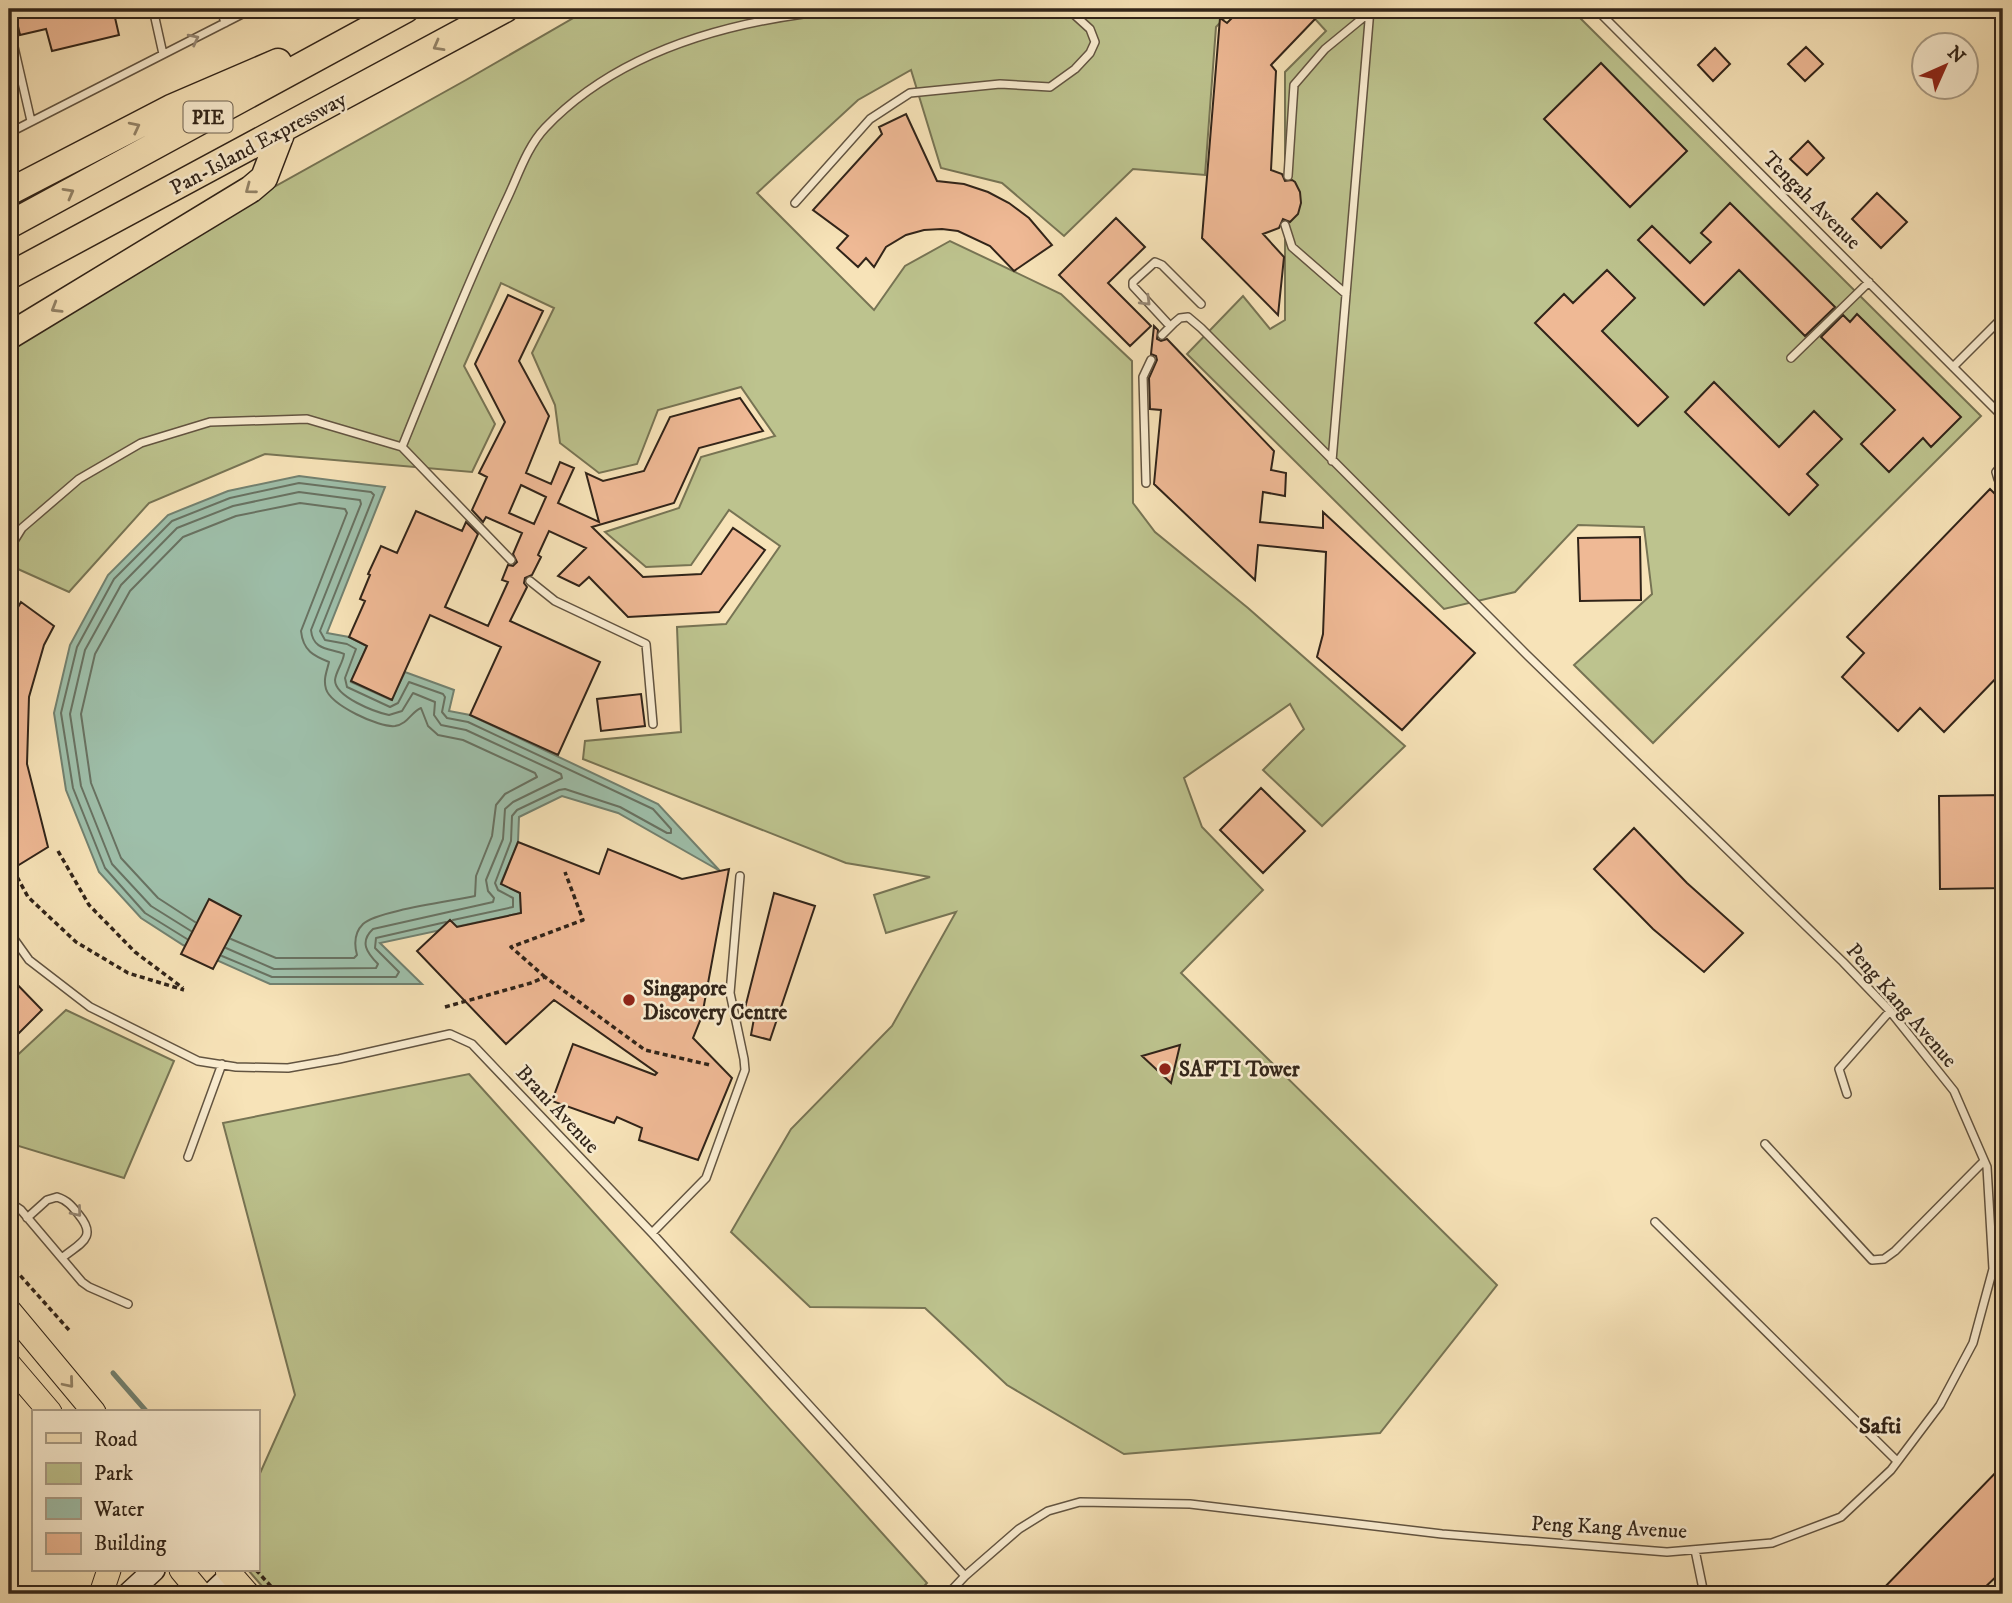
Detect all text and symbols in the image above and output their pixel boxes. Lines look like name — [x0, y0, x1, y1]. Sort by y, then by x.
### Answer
north arrow — [1910, 32, 1980, 102]
one-way arrow — [187, 33, 199, 47]
one-way arrow — [432, 38, 445, 51]
text: N — [1942, 41, 1970, 69]
street label: Pan-Island Expressway — [166, 86, 352, 201]
road number: PIE — [184, 102, 232, 132]
one-way arrow — [127, 121, 140, 135]
street label: Tengah Avenue — [1757, 146, 1866, 256]
one-way arrow — [245, 181, 258, 193]
one-way arrow — [61, 188, 74, 201]
one-way arrow — [1138, 293, 1151, 306]
one-way arrow — [51, 299, 64, 312]
street label: Peng Kang Avenue — [1840, 938, 1963, 1073]
place label: Singapore Discovery Centre — [643, 976, 788, 1026]
marker: Singapore Discovery Centre — [621, 992, 637, 1008]
place label: SAFTI Tower — [1179, 1057, 1301, 1083]
street label: Brani Avenue — [510, 1060, 605, 1159]
marker: SAFTI Tower — [1157, 1061, 1173, 1077]
one-way arrow — [68, 1204, 81, 1216]
one-way arrow — [61, 1375, 73, 1388]
legend — [32, 1410, 259, 1572]
district label: Safti — [1859, 1412, 1901, 1441]
text: Road — [94, 1427, 138, 1453]
text: Park — [94, 1461, 134, 1487]
text: Water — [93, 1497, 144, 1523]
street label: Peng Kang Avenue — [1530, 1511, 1688, 1545]
text: Building — [94, 1531, 167, 1557]

